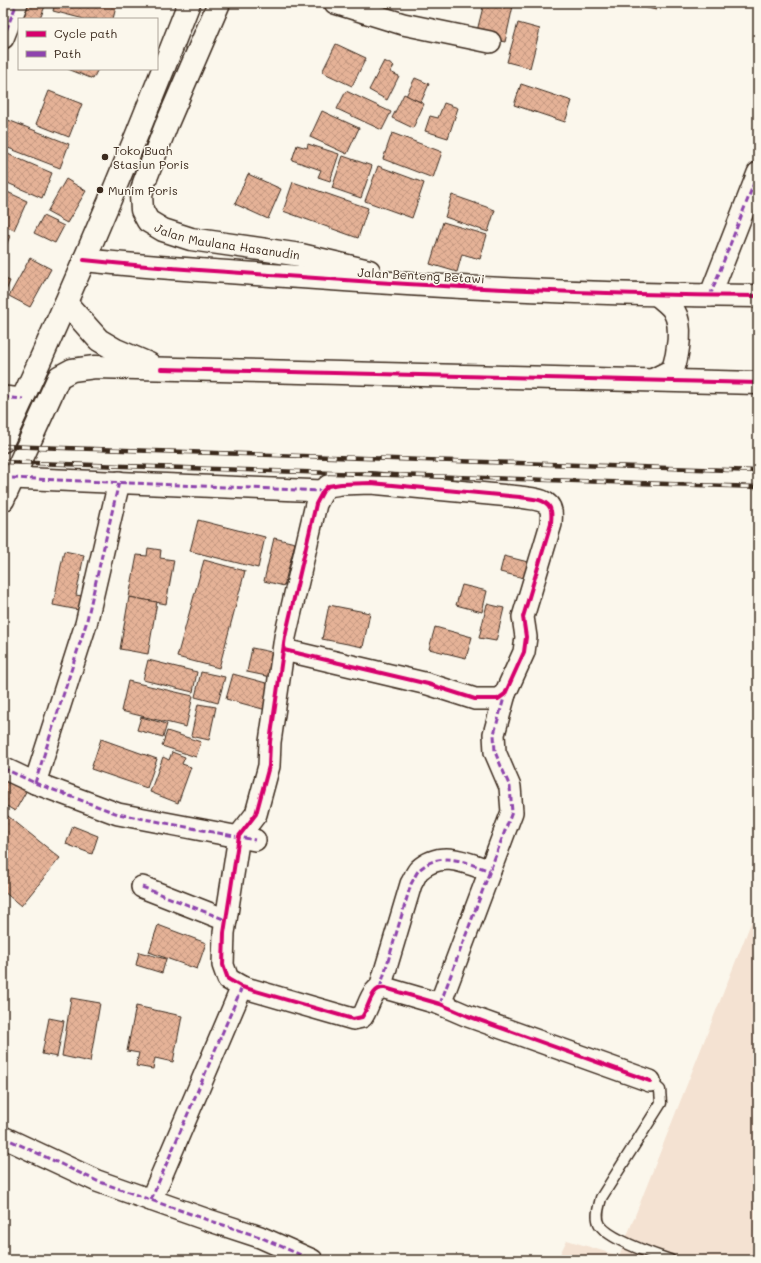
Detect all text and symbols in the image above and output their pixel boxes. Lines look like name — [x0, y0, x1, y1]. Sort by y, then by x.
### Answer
legend — [18, 18, 158, 70]
text: Cycle path — [54, 25, 117, 41]
text: Path — [54, 45, 81, 61]
place label: Toko Buah Stasiun Poris — [113, 142, 189, 172]
marker: Toko Buah Stasiun Poris — [100, 152, 110, 162]
place label: Munim Poris — [108, 182, 178, 198]
marker: Munim Poris — [95, 185, 105, 195]
street label: Jalan Maulana Hasanudin — [152, 219, 301, 263]
street label: Jalan Benteng Betawi — [357, 264, 485, 286]

